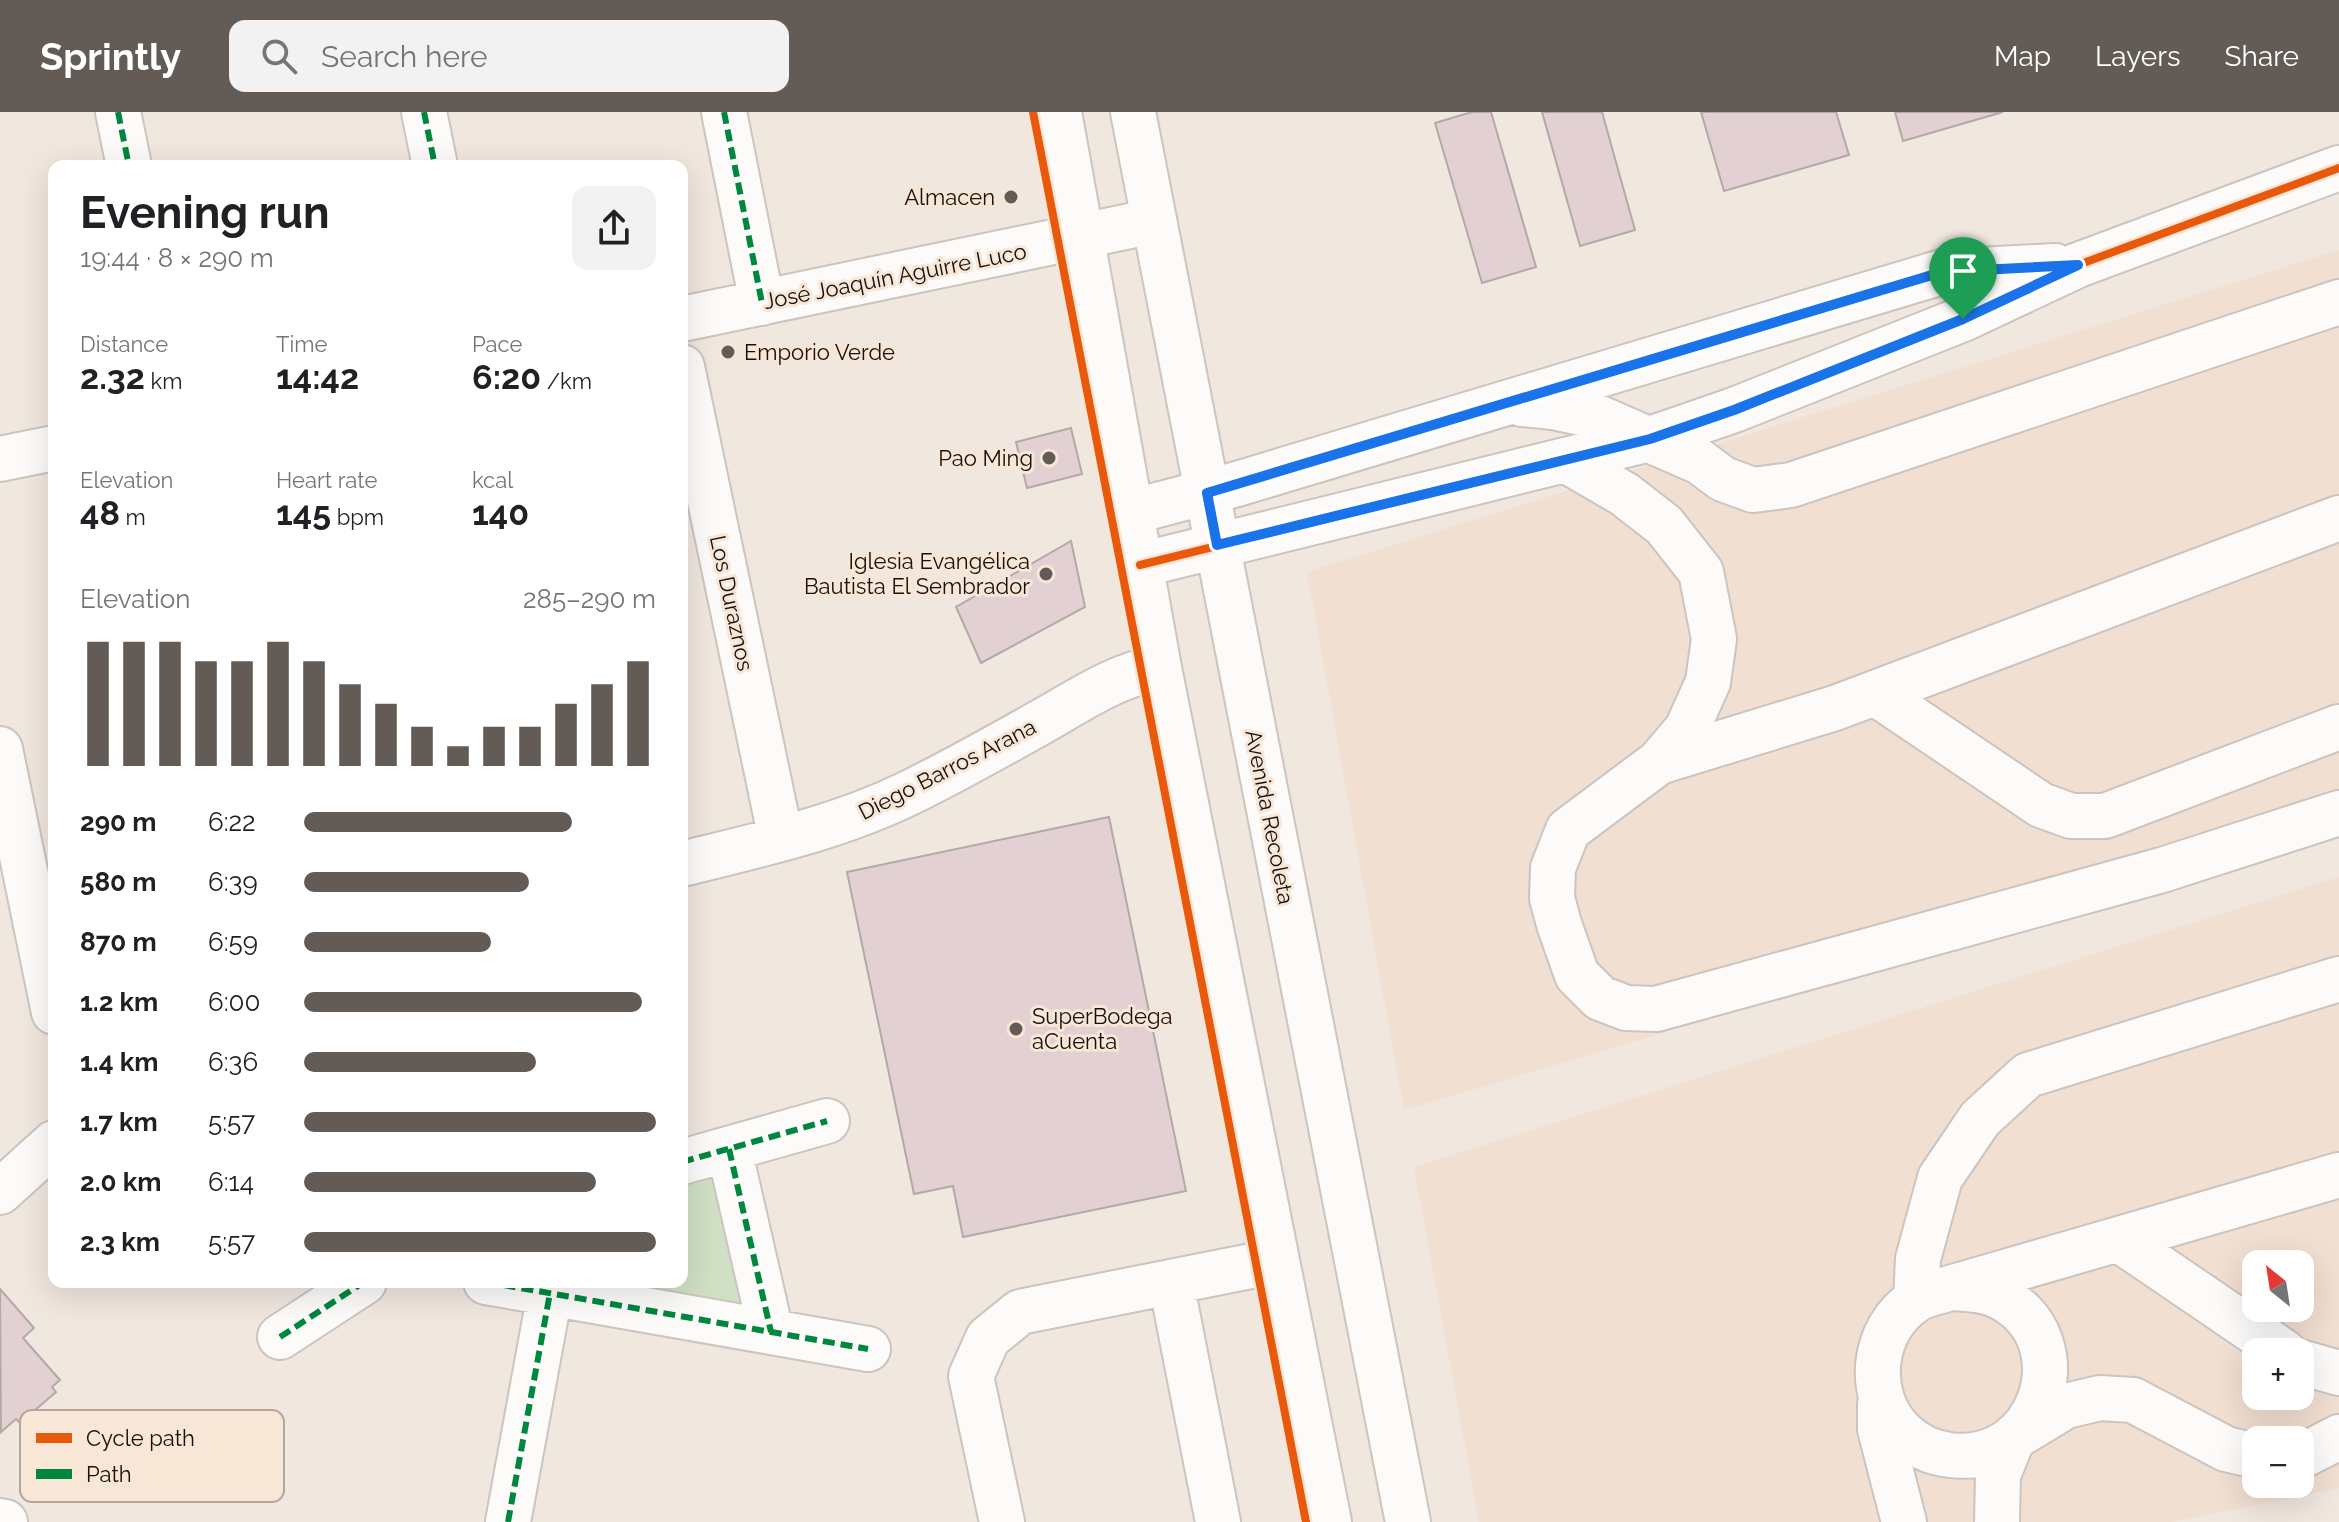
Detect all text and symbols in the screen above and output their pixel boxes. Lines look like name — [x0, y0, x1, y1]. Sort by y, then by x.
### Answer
search box — [229, 20, 789, 92]
text: Sprintly — [40, 34, 181, 79]
icon: search — [257, 34, 301, 78]
text: Search here — [321, 39, 488, 74]
text: Map — [1994, 40, 2051, 73]
text: Layers — [2095, 40, 2181, 73]
text: Share — [2225, 40, 2299, 73]
place label: Almacen — [904, 184, 995, 210]
button: share — [572, 186, 656, 270]
text: Evening run — [80, 187, 329, 238]
marker: Almacen — [1002, 188, 1020, 206]
pin — [1929, 237, 1997, 319]
street label: José Joaquín Aguirre Luco — [761, 238, 1029, 314]
text: 19:44 · 8 × 290 m — [80, 243, 274, 273]
icon: arrive — [1941, 249, 1985, 293]
text: Distance — [80, 331, 168, 357]
text: Time — [276, 331, 327, 357]
text: Pace — [472, 331, 522, 357]
place label: Emporio Verde — [744, 339, 895, 365]
marker: Emporio Verde — [719, 343, 737, 361]
text: 2.32 — [80, 357, 145, 397]
text: 14:42 — [276, 357, 359, 397]
text: 6:20 — [472, 357, 541, 397]
text: km — [145, 368, 182, 394]
text: /km — [541, 368, 592, 394]
place label: Pao Ming — [938, 445, 1033, 471]
marker: Pao Ming — [1040, 449, 1058, 467]
text: Elevation — [80, 467, 173, 493]
text: Heart rate — [276, 467, 377, 493]
text: kcal — [472, 467, 513, 493]
text: 48 — [80, 493, 120, 533]
text: 145 — [276, 493, 331, 533]
text: 140 — [472, 493, 529, 533]
text: m — [120, 504, 146, 530]
text: bpm — [331, 504, 384, 530]
street label: Los Duraznos — [705, 533, 759, 673]
place label: Iglesia Evangélica Bautista El Sembrador — [804, 548, 1030, 599]
marker: Iglesia Evangélica Bautista El Sembrador — [1037, 565, 1055, 583]
text: Elevation — [80, 584, 190, 614]
text: 285–290 m — [523, 584, 656, 614]
street label: Diego Barros Arana — [854, 713, 1040, 825]
street label: Avenida Recoleta — [1240, 727, 1300, 907]
text: 290 m — [80, 807, 156, 837]
text: 6:22 — [208, 807, 256, 837]
text: 580 m — [80, 867, 157, 897]
text: 6:39 — [208, 867, 258, 897]
text: 870 m — [80, 927, 157, 957]
text: 6:59 — [208, 927, 258, 957]
text: 1.2 km — [80, 987, 158, 1017]
text: 6:00 — [208, 987, 260, 1017]
place label: SuperBodega aCuenta — [1032, 1003, 1173, 1054]
marker: SuperBodega aCuenta — [1007, 1020, 1025, 1038]
text: 1.4 km — [80, 1047, 159, 1077]
text: 6:36 — [208, 1047, 258, 1077]
text: 1.7 km — [80, 1107, 158, 1137]
text: 5:57 — [208, 1107, 255, 1137]
text: 2.0 km — [80, 1167, 161, 1197]
text: 6:14 — [208, 1167, 254, 1197]
text: 2.3 km — [80, 1227, 160, 1257]
text: 5:57 — [208, 1227, 255, 1257]
north arrow — [2242, 1250, 2314, 1322]
map controls — [2242, 1250, 2314, 1498]
button: + — [2242, 1338, 2314, 1410]
legend — [20, 1410, 284, 1502]
text: Cycle path — [86, 1425, 195, 1451]
button: − — [2242, 1426, 2314, 1498]
text: Path — [86, 1461, 132, 1487]

